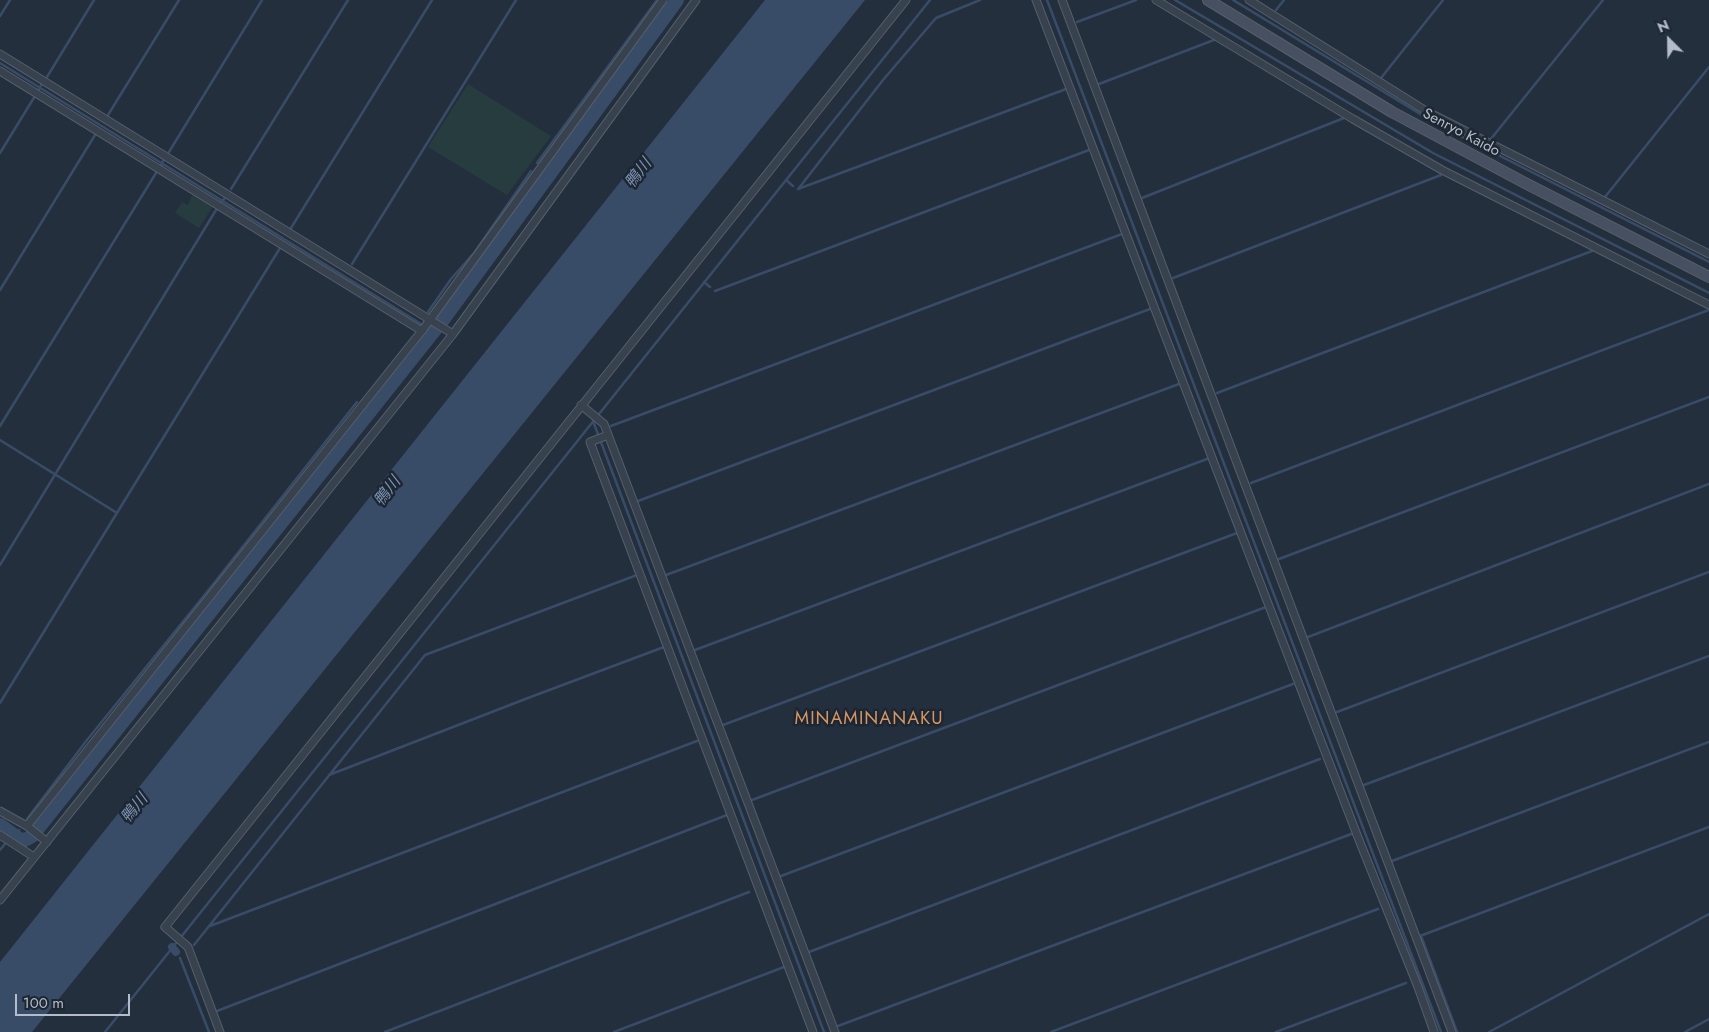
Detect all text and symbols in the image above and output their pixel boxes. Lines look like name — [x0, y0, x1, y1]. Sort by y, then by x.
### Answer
north arrow — [1644, 15, 1694, 65]
text: N — [1654, 15, 1672, 38]
street label: Senryo Kaido — [1419, 105, 1503, 161]
water label: 鴨川 — [622, 155, 656, 193]
water label: 鴨川 — [371, 473, 405, 511]
district label: MINAMINANAKU — [793, 709, 945, 731]
water label: 鴨川 — [117, 791, 153, 827]
scale bar — [18, 984, 132, 1016]
text: 100 m — [23, 992, 64, 1014]

